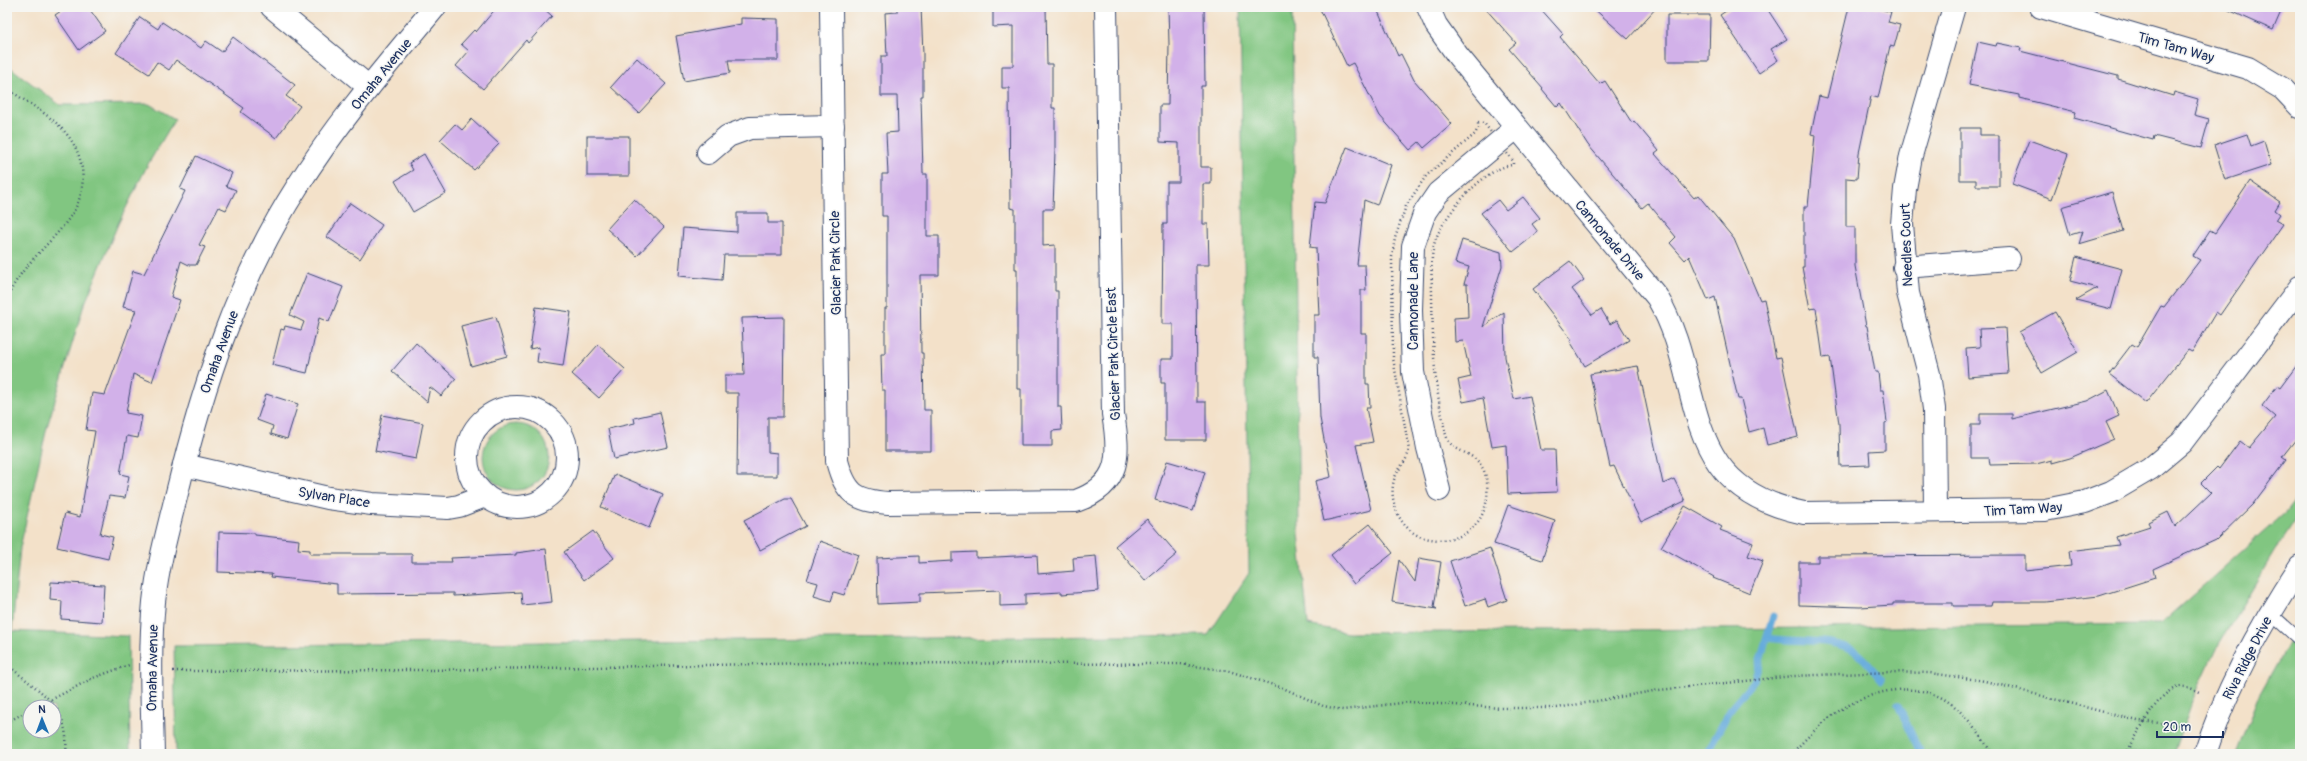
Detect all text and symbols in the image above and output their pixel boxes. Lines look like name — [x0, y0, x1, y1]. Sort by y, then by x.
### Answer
street label: Tim Tam Way — [2136, 28, 2216, 67]
street label: Omaha Avenue — [347, 35, 415, 113]
street label: Cannonade Drive — [1571, 197, 1648, 284]
street label: Needles Court — [1897, 203, 1916, 287]
street label: Glacier Park Circle — [826, 210, 845, 315]
street label: Cannonade Lane — [1405, 252, 1422, 350]
street label: Glacier Park Circle East — [1103, 287, 1124, 421]
street label: Omaha Avenue — [197, 308, 242, 396]
street label: Sylvan Place — [297, 483, 371, 512]
street label: Tim Tam Way — [1983, 499, 2063, 520]
street label: Riva Ridge Drive — [2219, 614, 2276, 703]
street label: Omaha Avenue — [143, 624, 162, 712]
north arrow — [22, 699, 62, 739]
text: N — [38, 703, 46, 716]
scale bar — [2157, 713, 2223, 739]
text: 20 m — [2163, 720, 2192, 735]

